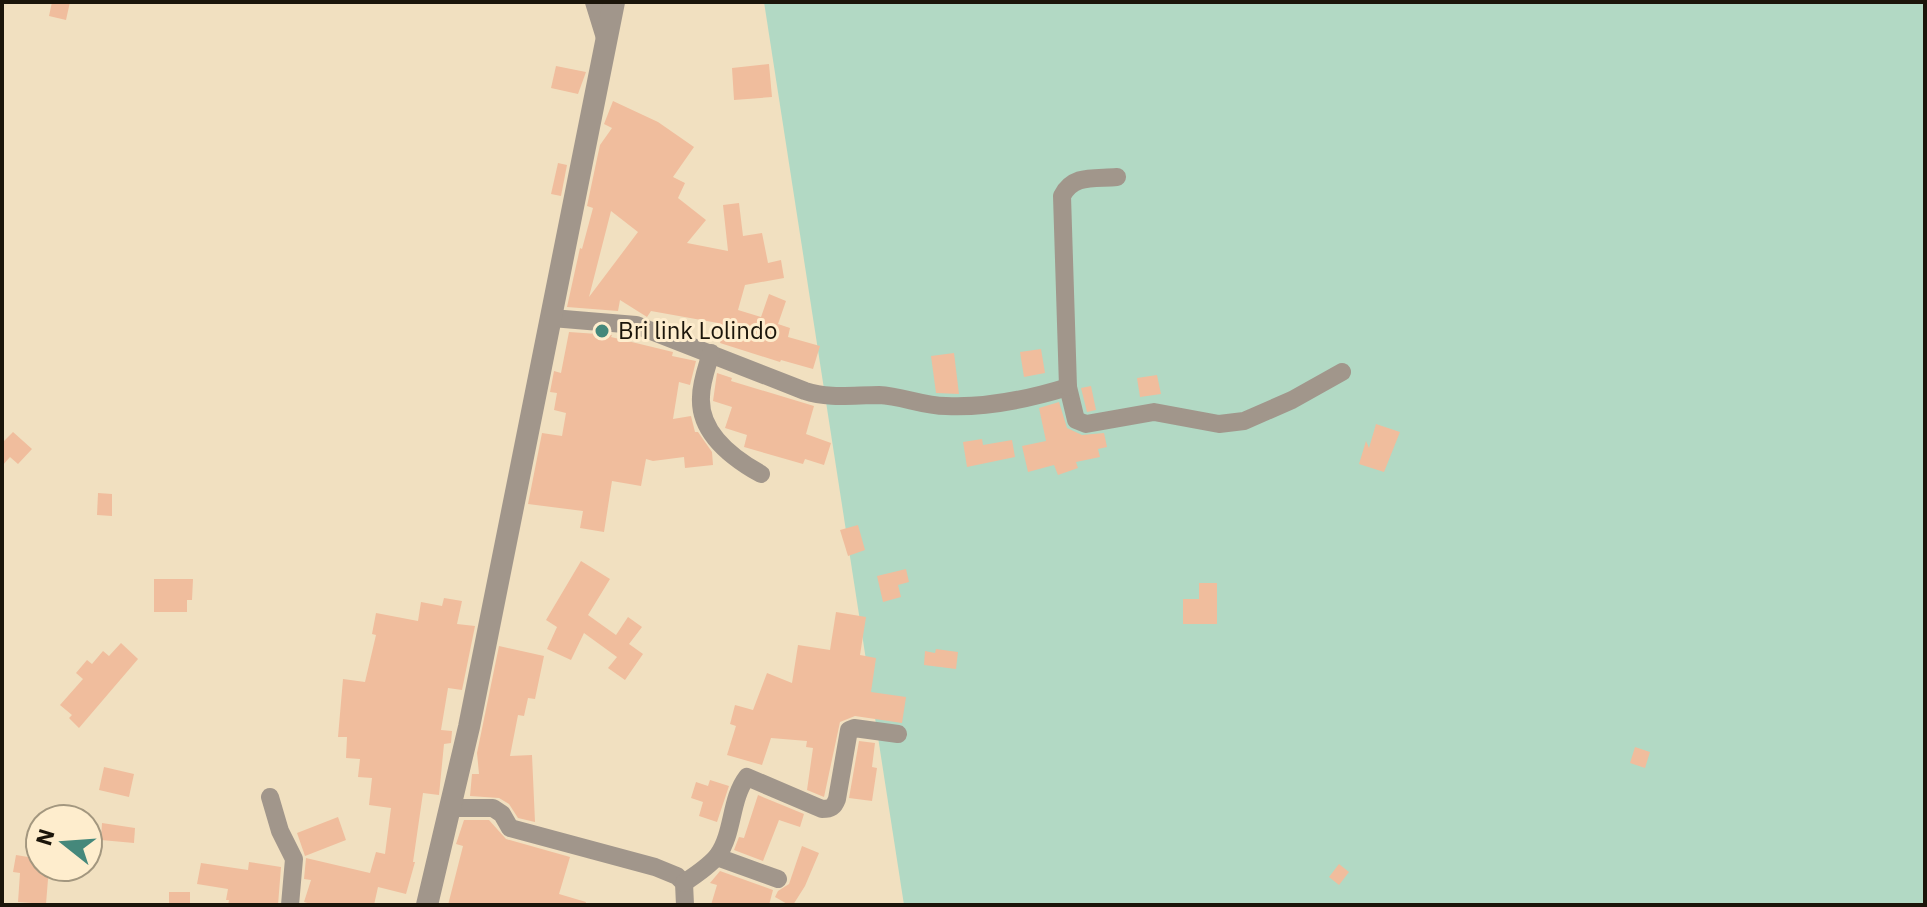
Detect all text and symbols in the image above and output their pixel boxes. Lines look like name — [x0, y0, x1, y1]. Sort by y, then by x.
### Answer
place label: Bri link Lolindo — [618, 314, 777, 346]
marker: Bri link Lolindo — [593, 322, 611, 340]
north arrow — [24, 803, 104, 883]
text: N — [28, 825, 61, 849]

